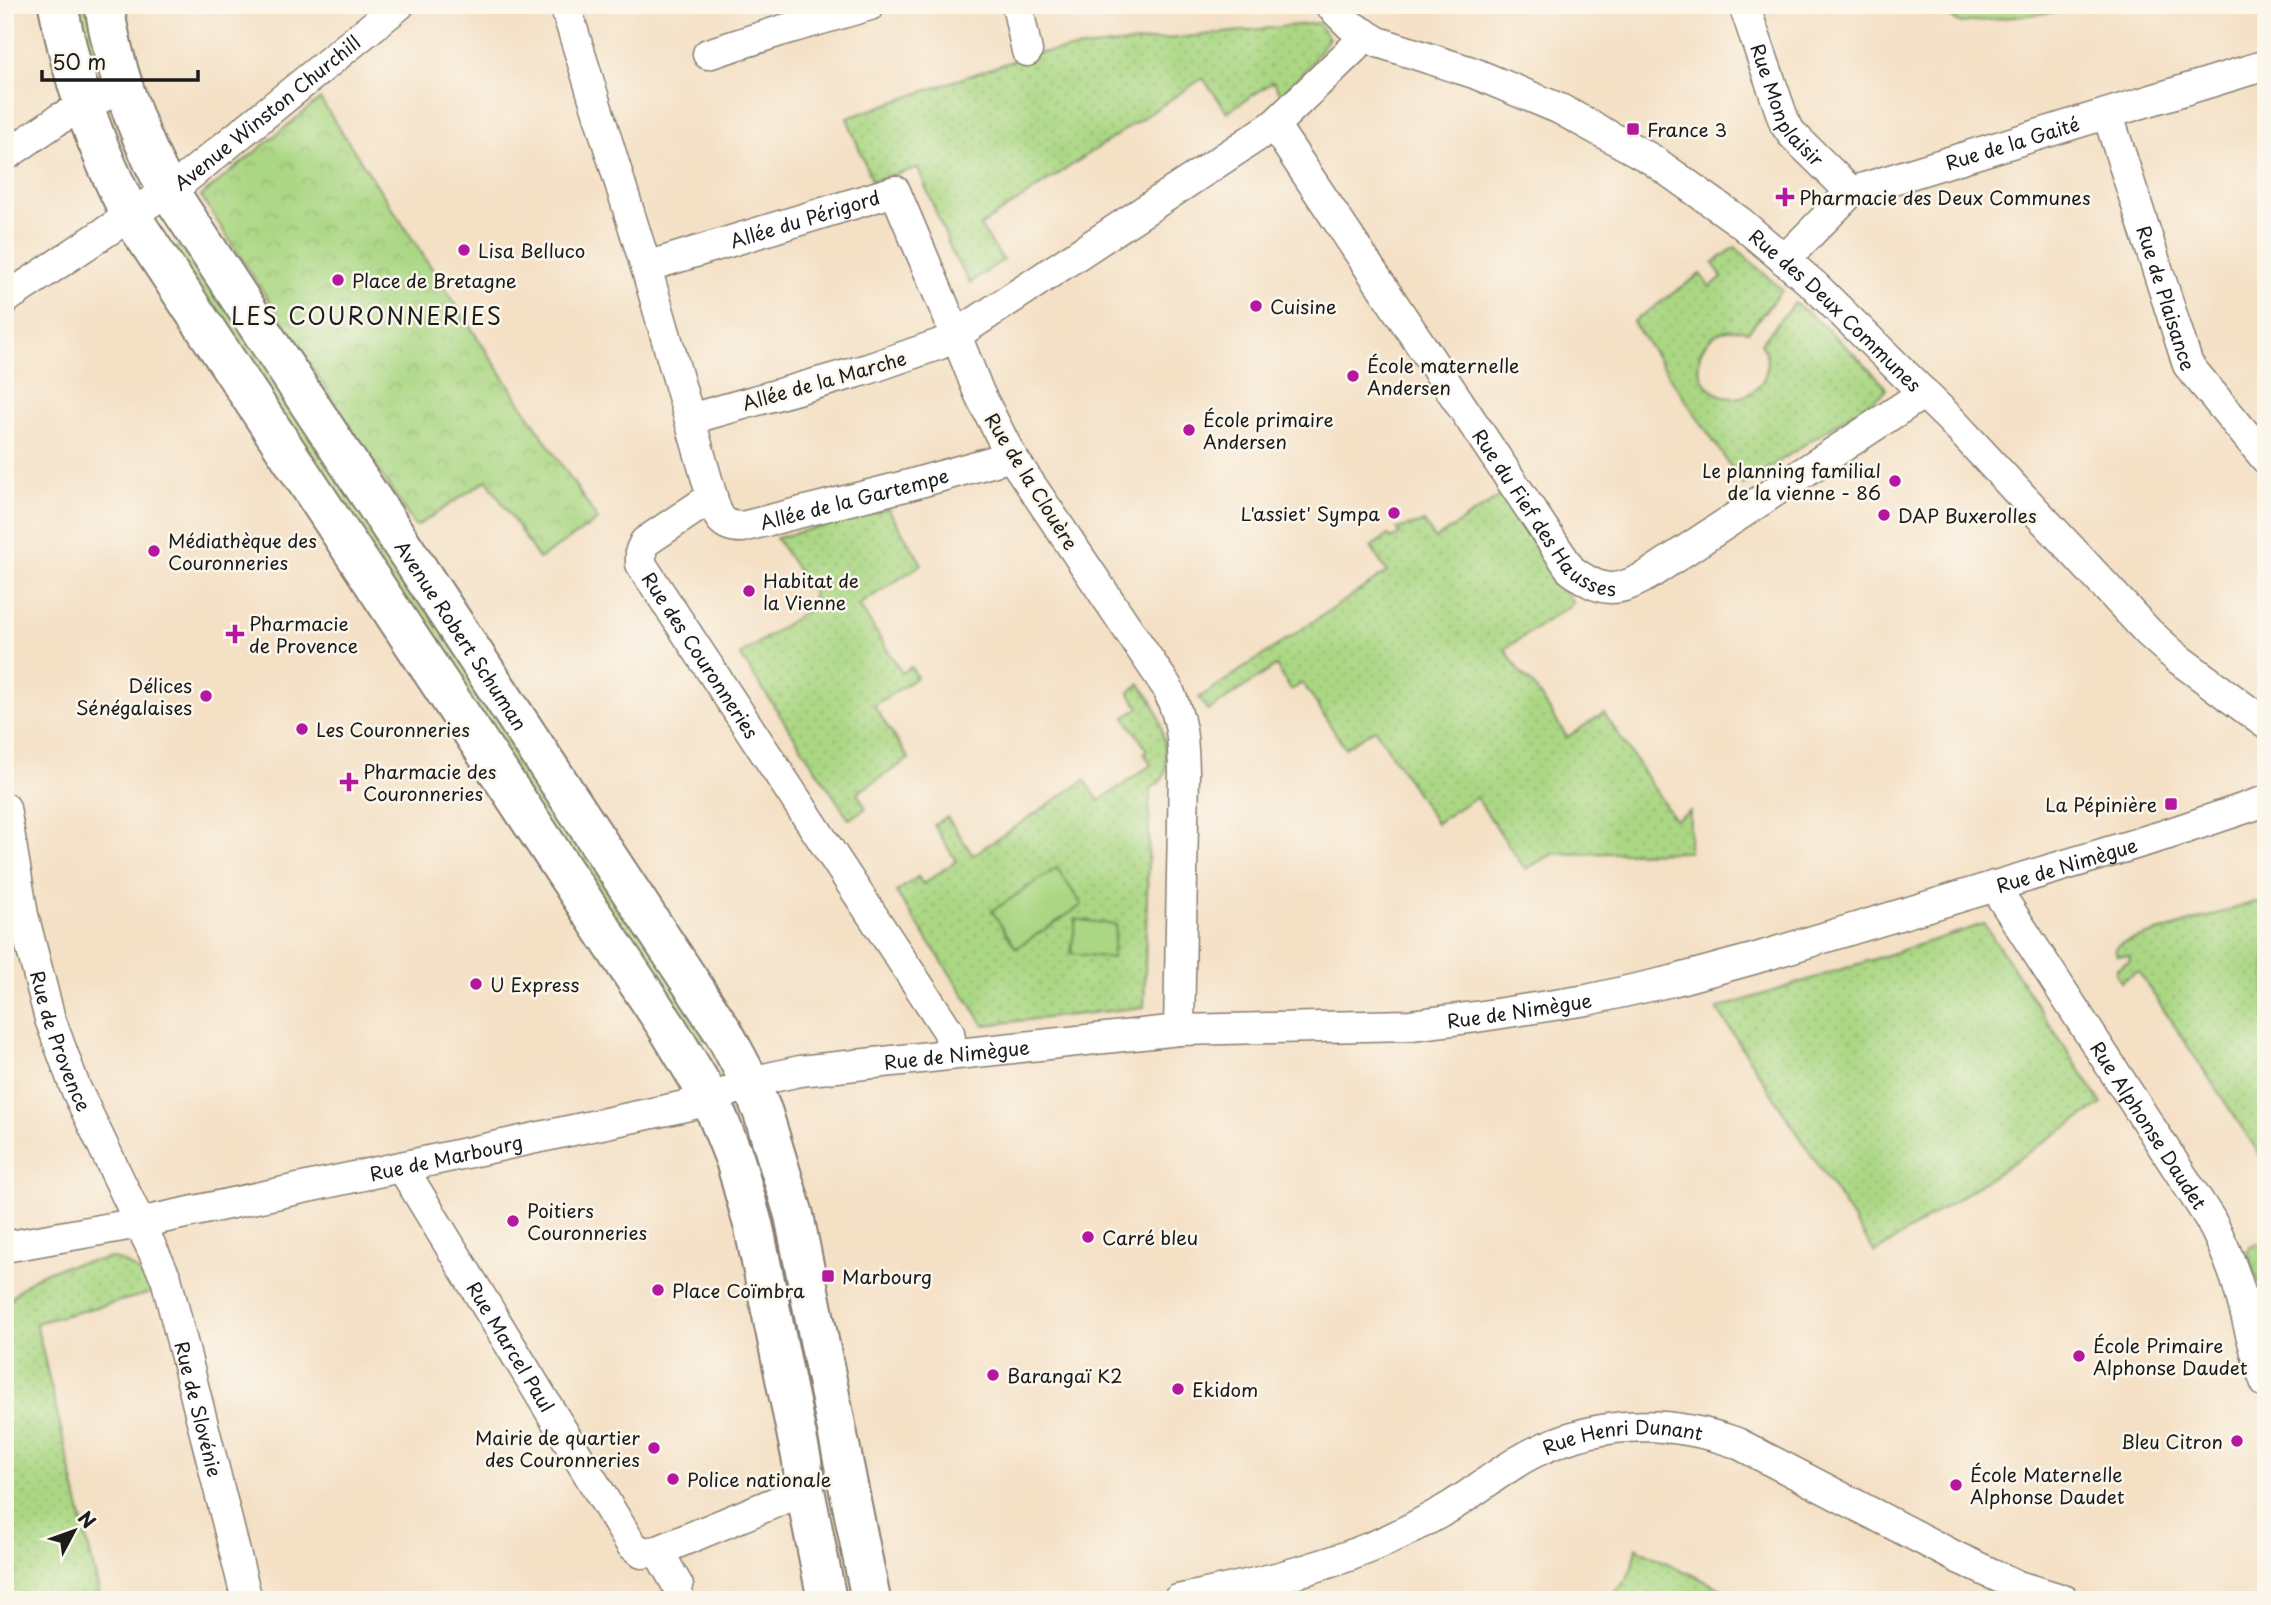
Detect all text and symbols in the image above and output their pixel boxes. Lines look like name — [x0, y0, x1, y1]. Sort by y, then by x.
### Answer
street label: Avenue Winston Churchill — [168, 28, 366, 197]
scale bar — [42, 38, 198, 82]
street label: Rue Monplaisir — [1744, 40, 1831, 173]
text: 50 m — [52, 45, 106, 77]
street label: Rue de la Gaité — [1942, 109, 2083, 176]
place label: France 3 — [1647, 115, 1727, 143]
marker: France 3 — [1625, 121, 1641, 137]
street label: Allée du Périgord — [726, 182, 883, 255]
place label: Pharmacie des Deux Communes — [1799, 183, 2091, 211]
marker: Pharmacie des Deux Communes — [1777, 189, 1793, 205]
street label: Rue des Deux Communes — [1743, 222, 1928, 398]
street label: Rue de Plaisance — [2130, 222, 2203, 374]
place label: Lisa Belluco — [478, 236, 585, 264]
marker: Lisa Belluco — [456, 242, 472, 258]
place label: Place de Bretagne — [352, 266, 517, 294]
marker: Place de Bretagne — [330, 272, 346, 288]
place label: Cuisine — [1270, 292, 1337, 320]
district label: LES COURONNERIES — [231, 298, 503, 333]
marker: Cuisine — [1248, 298, 1264, 314]
street label: Allée de la Marche — [739, 343, 909, 417]
place label: École maternelle Andersen — [1367, 351, 1519, 401]
marker: École maternelle Andersen — [1345, 368, 1361, 384]
place label: École primaire Andersen — [1203, 405, 1334, 455]
street label: Rue de la Clouère — [979, 407, 1085, 555]
marker: École primaire Andersen — [1181, 422, 1197, 438]
street label: Rue du Fief des Hausses — [1466, 423, 1616, 602]
place label: Le planning familial de la vienne - 86 — [1702, 456, 1881, 506]
street label: Allée de la Gartempe — [757, 461, 952, 536]
marker: Le planning familial de la vienne - 86 — [1887, 473, 1903, 489]
place label: L'assiet' Sympa — [1241, 499, 1380, 527]
place label: DAP Buxerolles — [1898, 501, 2037, 529]
marker: L'assiet' Sympa — [1386, 505, 1402, 521]
marker: DAP Buxerolles — [1876, 507, 1892, 523]
place label: Médiathèque des Couronneries — [168, 526, 317, 576]
street label: Avenue Robert Schuman — [389, 535, 534, 736]
marker: Médiathèque des Couronneries — [146, 543, 162, 559]
street label: Rue des Couronneries — [636, 566, 766, 744]
place label: Habitat de la Vienne — [763, 566, 859, 616]
marker: Habitat de la Vienne — [741, 583, 757, 599]
place label: Pharmacie de Provence — [249, 609, 358, 659]
marker: Pharmacie de Provence — [227, 626, 243, 642]
place label: Délices Sénégalaises — [76, 671, 192, 721]
marker: Délices Sénégalaises — [198, 688, 214, 704]
place label: Les Couronneries — [316, 715, 470, 743]
marker: Les Couronneries — [294, 721, 310, 737]
place label: Pharmacie des Couronneries — [363, 757, 496, 807]
marker: Pharmacie des Couronneries — [341, 774, 357, 790]
place label: La Pépinière — [2045, 790, 2157, 818]
marker: La Pépinière — [2163, 796, 2179, 812]
street label: Rue de Nimègue — [1993, 830, 2141, 899]
street label: Rue de Provence — [24, 968, 98, 1116]
place label: U Express — [490, 970, 580, 998]
marker: U Express — [468, 976, 484, 992]
street label: Rue de Nimègue — [1445, 985, 1594, 1034]
street label: Rue de Nimègue — [882, 1032, 1031, 1076]
street label: Rue Alphonse Daudet — [2084, 1036, 2214, 1215]
street label: Rue de Marbourg — [367, 1127, 525, 1187]
place label: Poitiers Couronneries — [527, 1196, 647, 1246]
marker: Poitiers Couronneries — [505, 1213, 521, 1229]
place label: Carré bleu — [1102, 1223, 1198, 1251]
marker: Carré bleu — [1080, 1229, 1096, 1245]
place label: Marbourg — [842, 1262, 932, 1290]
marker: Marbourg — [820, 1268, 836, 1284]
street label: Rue Marcel Paul — [461, 1276, 561, 1417]
place label: Place Coïmbra — [672, 1276, 805, 1304]
marker: Place Coïmbra — [650, 1282, 666, 1298]
place label: École Primaire Alphonse Daudet — [2093, 1331, 2248, 1381]
street label: Rue de Slovénie — [168, 1338, 229, 1480]
marker: École Primaire Alphonse Daudet — [2071, 1348, 2087, 1364]
place label: Barangaï K2 — [1007, 1361, 1123, 1389]
marker: Barangaï K2 — [985, 1367, 1001, 1383]
place label: Ekidom — [1192, 1375, 1258, 1403]
marker: Ekidom — [1170, 1381, 1186, 1397]
street label: Rue Henri Dunant — [1538, 1412, 1706, 1461]
place label: Mairie de quartier des Couronneries — [475, 1423, 640, 1473]
place label: Bleu Citron — [2121, 1427, 2223, 1455]
marker: Bleu Citron — [2229, 1433, 2245, 1449]
marker: Mairie de quartier des Couronneries — [646, 1440, 662, 1456]
place label: École Maternelle Alphonse Daudet — [1970, 1460, 2125, 1510]
place label: Police nationale — [687, 1465, 831, 1493]
marker: Police nationale — [665, 1471, 681, 1487]
marker: École Maternelle Alphonse Daudet — [1948, 1477, 1964, 1493]
north arrow — [38, 1496, 108, 1566]
text: N — [72, 1504, 103, 1534]

